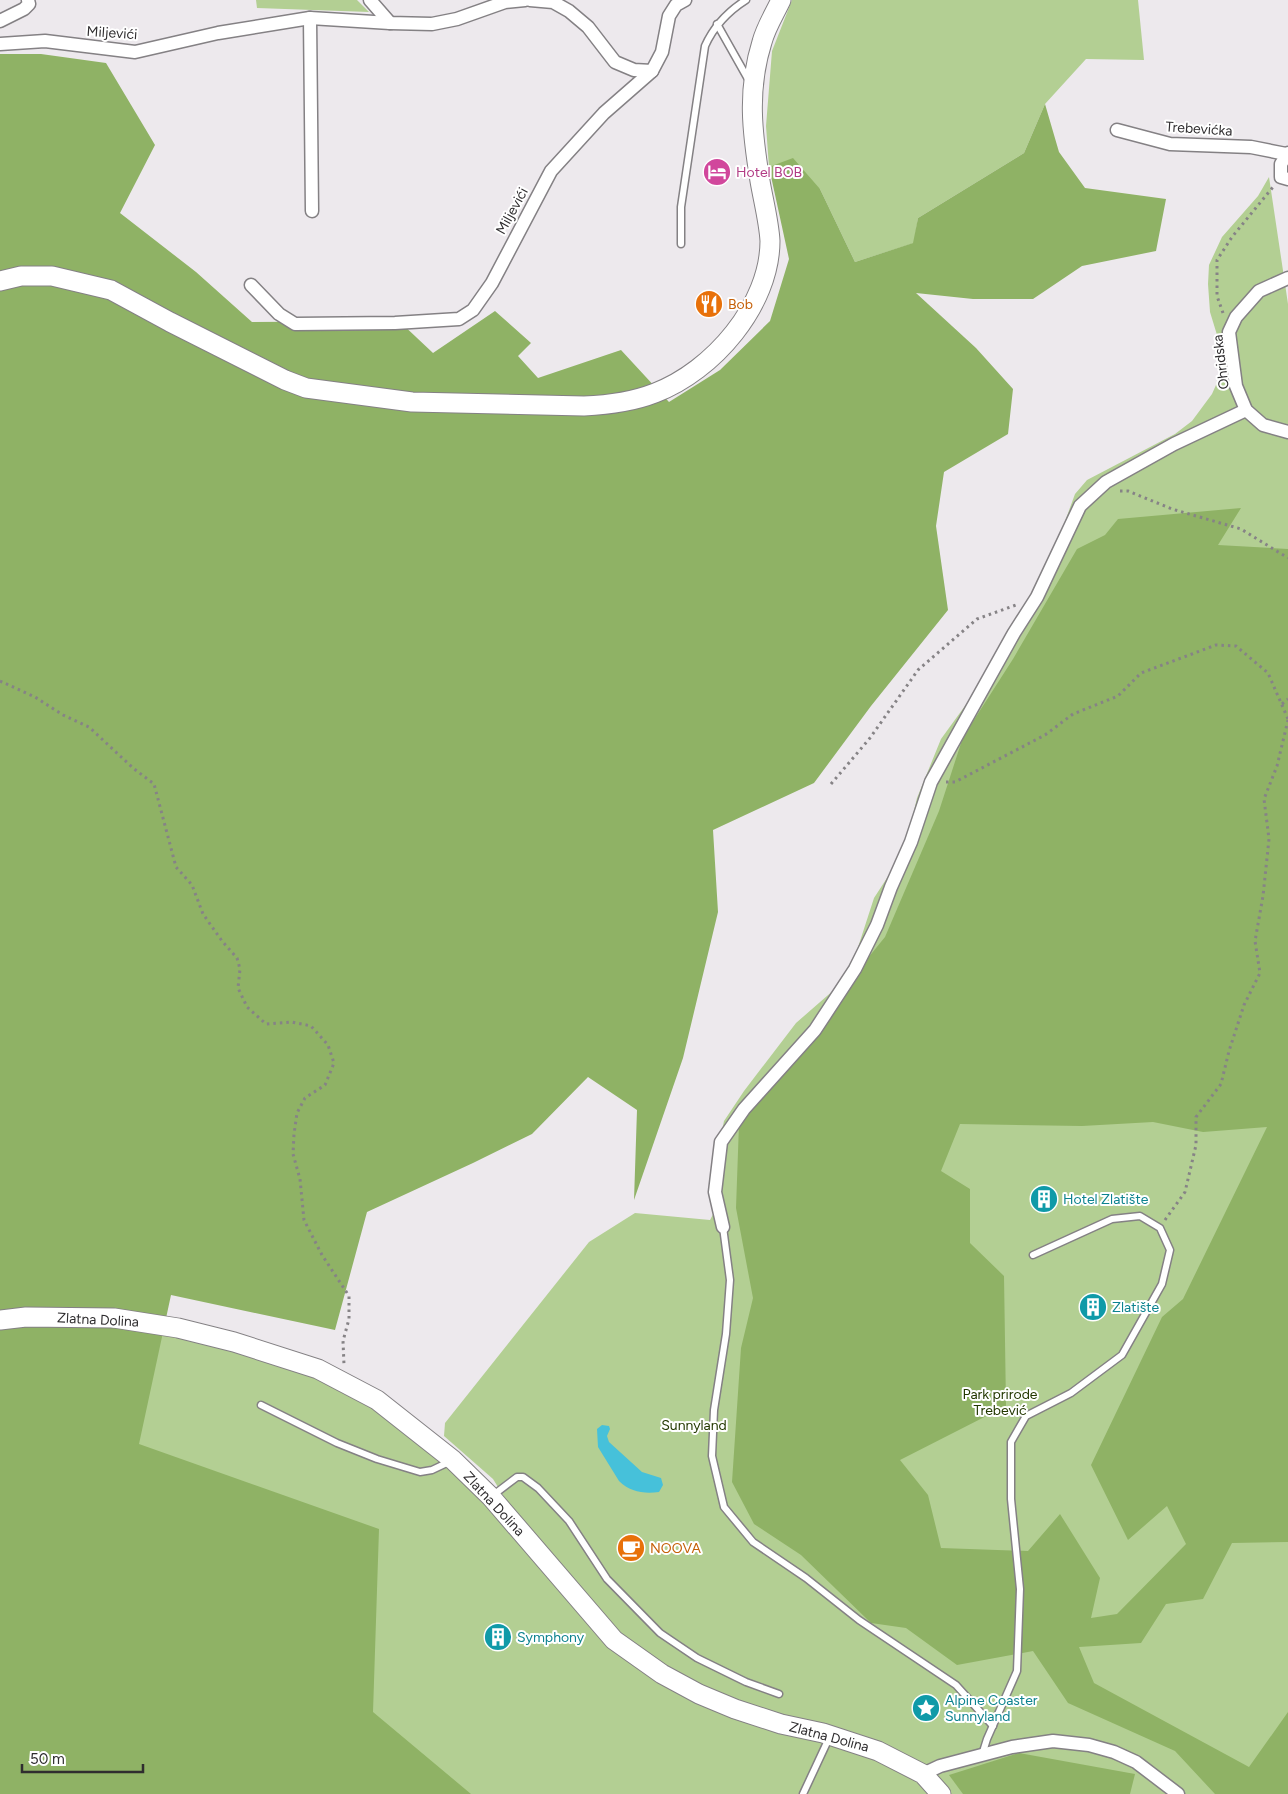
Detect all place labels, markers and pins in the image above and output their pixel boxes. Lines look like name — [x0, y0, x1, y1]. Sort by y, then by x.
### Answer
hotel icon: Hotel BOB — [702, 157, 732, 187]
place label: Hotel BOB — [736, 164, 802, 181]
restaurant icon: Bob — [694, 289, 724, 319]
place label: Bob — [728, 296, 753, 313]
building icon: Hotel Zlatište — [1029, 1184, 1059, 1214]
place label: Hotel Zlatište — [1063, 1191, 1149, 1208]
building icon: Zlatište — [1078, 1292, 1108, 1322]
place label: Zlatište — [1112, 1299, 1160, 1316]
cafe icon: NOOVA — [616, 1533, 646, 1563]
place label: NOOVA — [650, 1540, 702, 1557]
building icon: Symphony — [483, 1622, 513, 1652]
place label: Symphony — [517, 1629, 585, 1646]
place label: Alpine Coaster Sunnyland — [945, 1692, 1038, 1725]
place icon: Alpine Coaster Sunnyland — [911, 1693, 941, 1723]

